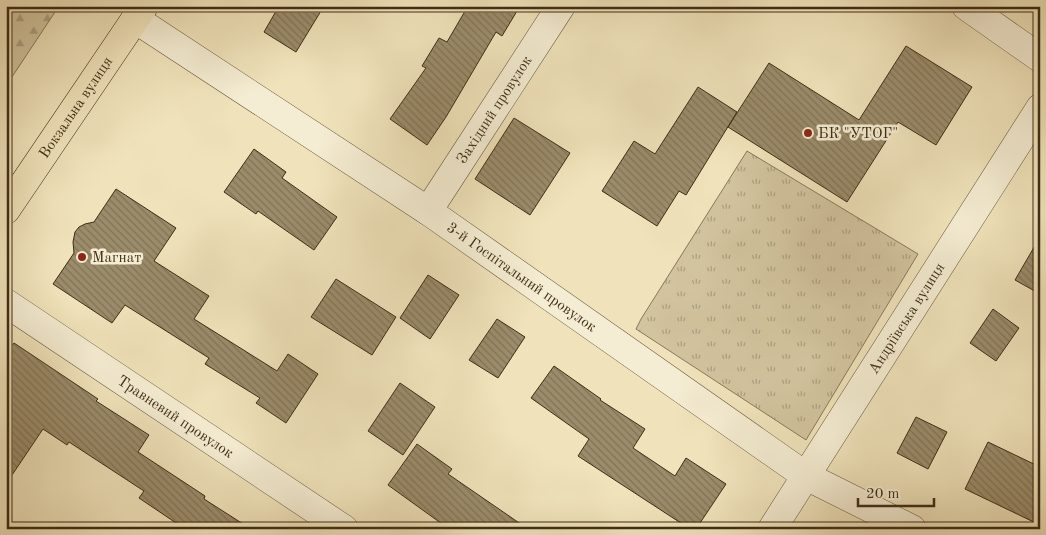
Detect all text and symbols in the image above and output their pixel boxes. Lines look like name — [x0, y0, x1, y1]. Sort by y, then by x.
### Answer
street label: Західний провулок — [455, 53, 536, 167]
street label: Вокзальна вулиця — [37, 55, 116, 162]
marker: БК "УТОГ" — [802, 127, 814, 139]
place label: БК "УТОГ" — [818, 127, 898, 142]
street label: 3-й Госпітальний провулок — [444, 221, 599, 336]
marker: Магнат — [76, 251, 88, 263]
place label: Магнат — [92, 251, 141, 266]
street label: Андріївська вулиця — [867, 261, 948, 377]
street label: Травневий провулок — [114, 374, 236, 462]
scale bar — [858, 475, 935, 507]
text: 20 m — [866, 487, 900, 502]

